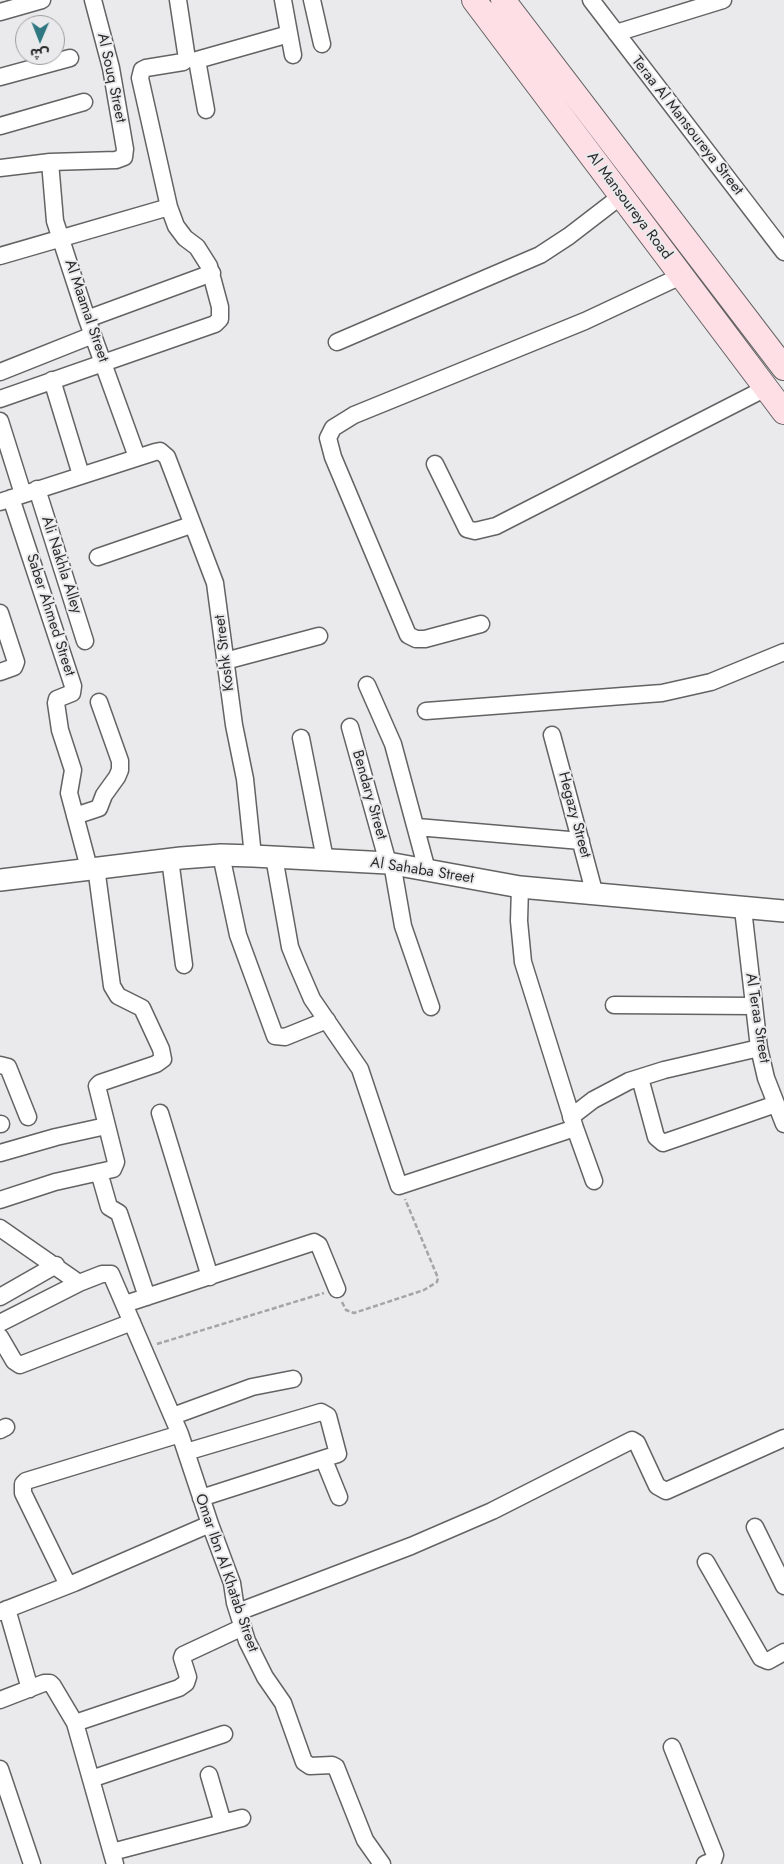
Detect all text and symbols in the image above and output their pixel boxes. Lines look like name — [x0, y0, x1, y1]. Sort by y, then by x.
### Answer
north arrow — [15, 15, 65, 65]
street label: Al Souq Street — [93, 32, 129, 124]
text: ش — [30, 44, 50, 64]
street label: Teraa Al Mansoureya Street — [627, 53, 747, 199]
street label: Al Mansoureya Road — [583, 149, 675, 263]
street label: Al Maamal Street — [60, 257, 112, 365]
street label: Ali Nakhla Alley — [37, 514, 85, 616]
street label: Saber Ahmed Street — [22, 552, 78, 678]
street label: Koshk Street — [211, 614, 239, 692]
street label: Bendary Street — [348, 748, 390, 842]
street label: Hegazy Street — [554, 770, 594, 860]
street label: Al Sahaba Street — [369, 854, 475, 888]
street label: Al Teraa Street — [741, 972, 773, 1064]
street label: Omar Ibn Al Khatab Street — [190, 1492, 262, 1654]

